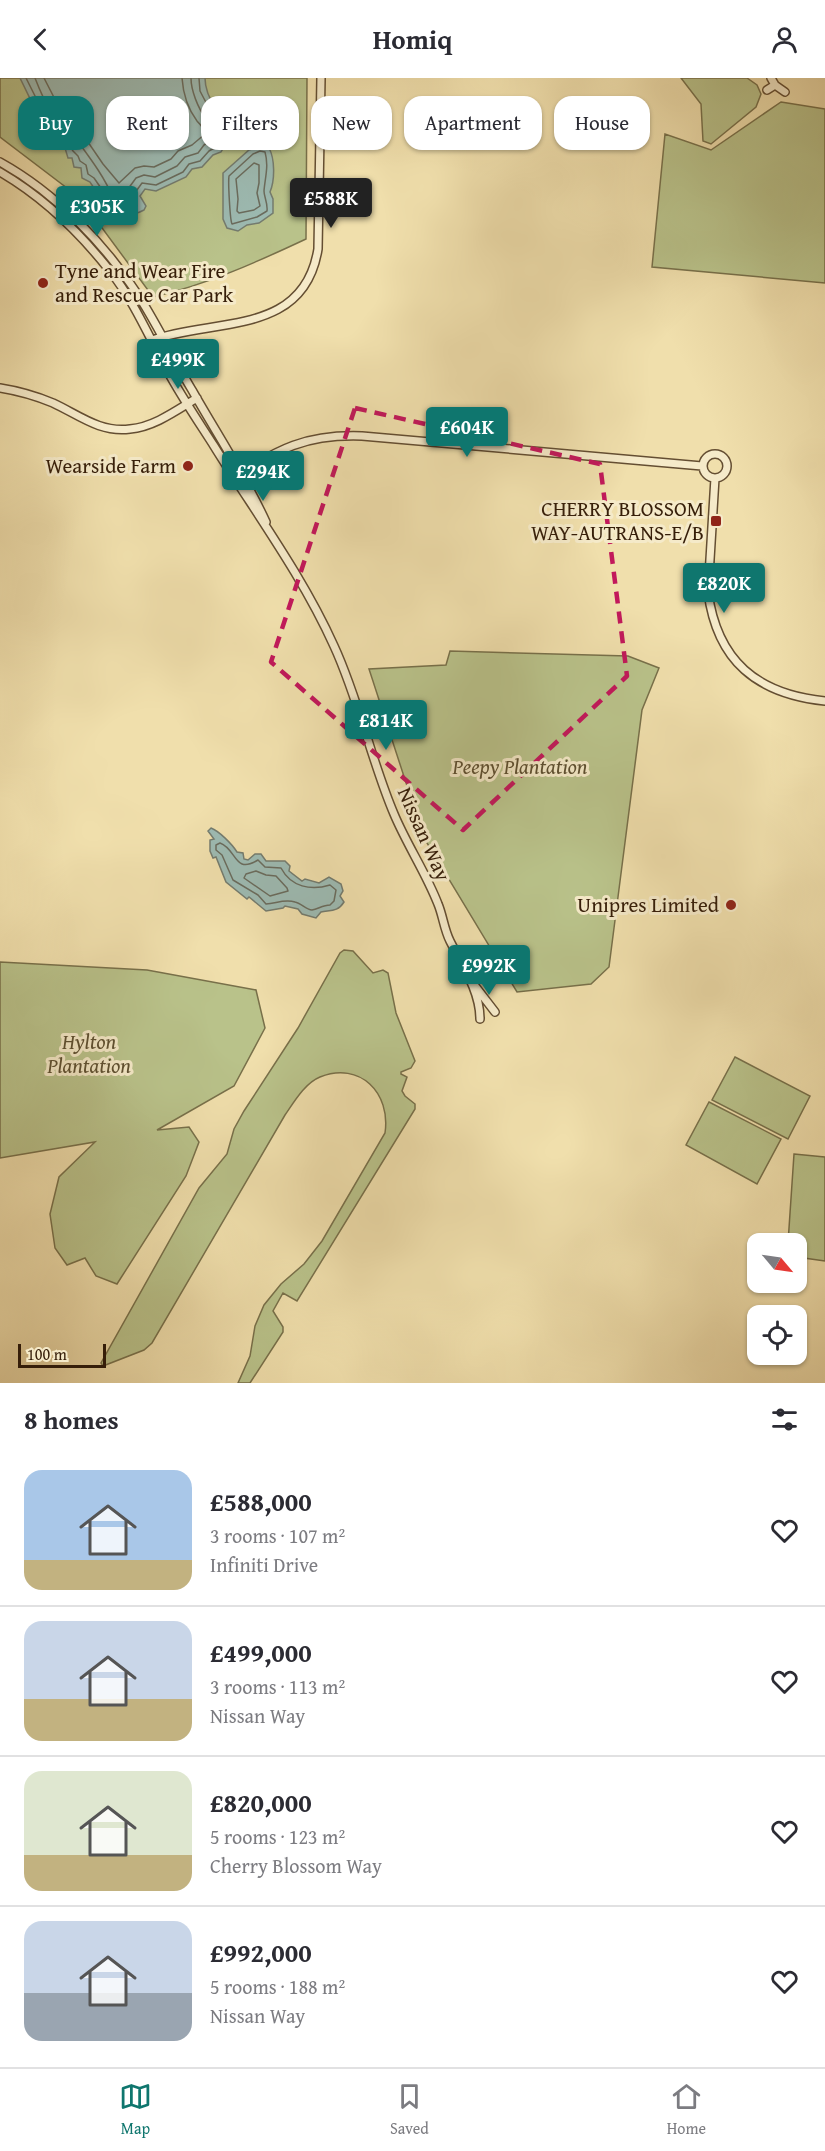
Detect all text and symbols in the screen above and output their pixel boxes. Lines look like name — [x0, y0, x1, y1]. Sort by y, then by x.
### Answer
text: Homiq — [373, 19, 452, 59]
icon: back — [24, 23, 57, 56]
icon: person — [768, 23, 801, 56]
chip: Buy — [18, 96, 94, 150]
chip: Rent — [106, 96, 189, 150]
chip: Filters — [201, 96, 299, 150]
chip: New — [311, 96, 392, 150]
chip: Apartment — [404, 96, 542, 150]
chip: House — [554, 96, 650, 150]
pin: £588K — [289, 178, 373, 229]
text: £588K — [304, 183, 358, 212]
pin: £305K — [55, 186, 139, 237]
text: £305K — [70, 191, 124, 220]
place label: Tyne and Wear Fire and Rescue Car Park — [55, 255, 233, 310]
marker: Tyne and Wear Fire and Rescue Car Park — [36, 276, 50, 290]
pin: £499K — [136, 339, 220, 390]
text: £499K — [151, 344, 205, 373]
pin: £604K — [425, 407, 509, 458]
text: £604K — [440, 412, 494, 441]
place label: Wearside Farm — [45, 450, 176, 481]
pin: £294K — [221, 451, 305, 502]
text: £294K — [236, 456, 290, 485]
marker: Wearside Farm — [181, 459, 195, 473]
place label: CHERRY BLOSSOM WAY-AUTRANS-E/B — [531, 493, 704, 548]
marker: CHERRY BLOSSOM WAY-AUTRANS-E/B — [709, 514, 723, 528]
pin: £820K — [682, 563, 766, 614]
text: £820K — [697, 568, 751, 597]
pin: £814K — [344, 700, 428, 751]
text: £814K — [359, 705, 413, 734]
park label: Peepy Plantation — [452, 751, 588, 782]
street label: Nissan Way — [390, 782, 459, 886]
place label: Unipres Limited — [577, 889, 720, 920]
marker: Unipres Limited — [724, 898, 738, 912]
pin: £992K — [447, 945, 531, 996]
text: £992K — [462, 950, 516, 979]
park label: Hylton Plantation — [46, 1026, 131, 1081]
north arrow — [747, 1233, 807, 1293]
map controls — [747, 1233, 807, 1365]
button: locate — [747, 1305, 807, 1365]
scale bar — [18, 1341, 106, 1368]
text: 100 m — [27, 1342, 67, 1366]
text: 8 homes — [24, 1400, 119, 1439]
icon: filters — [768, 1403, 801, 1436]
text: £588,000 — [210, 1482, 312, 1521]
icon: home — [72, 1494, 144, 1566]
icon: heart — [768, 1514, 801, 1547]
text: 3 rooms · 107 m² — [210, 1521, 345, 1550]
text: Infiniti Drive — [210, 1550, 318, 1579]
text: £499,000 — [210, 1633, 312, 1672]
icon: home — [72, 1645, 144, 1717]
icon: heart — [768, 1665, 801, 1698]
text: 3 rooms · 113 m² — [210, 1672, 345, 1701]
text: Nissan Way — [210, 1701, 305, 1730]
text: £820,000 — [210, 1783, 312, 1822]
icon: home — [72, 1795, 144, 1867]
icon: heart — [768, 1815, 801, 1848]
text: 5 rooms · 123 m² — [210, 1822, 345, 1851]
text: Cherry Blossom Way — [210, 1851, 382, 1880]
text: £992,000 — [210, 1933, 312, 1972]
icon: home — [72, 1945, 144, 2017]
icon: heart — [768, 1965, 801, 1998]
text: 5 rooms · 188 m² — [210, 1972, 345, 2001]
text: Nissan Way — [210, 2001, 305, 2030]
tab: Map — [119, 2080, 152, 2140]
tab: Saved — [390, 2080, 429, 2140]
tab: Home — [667, 2080, 706, 2140]

